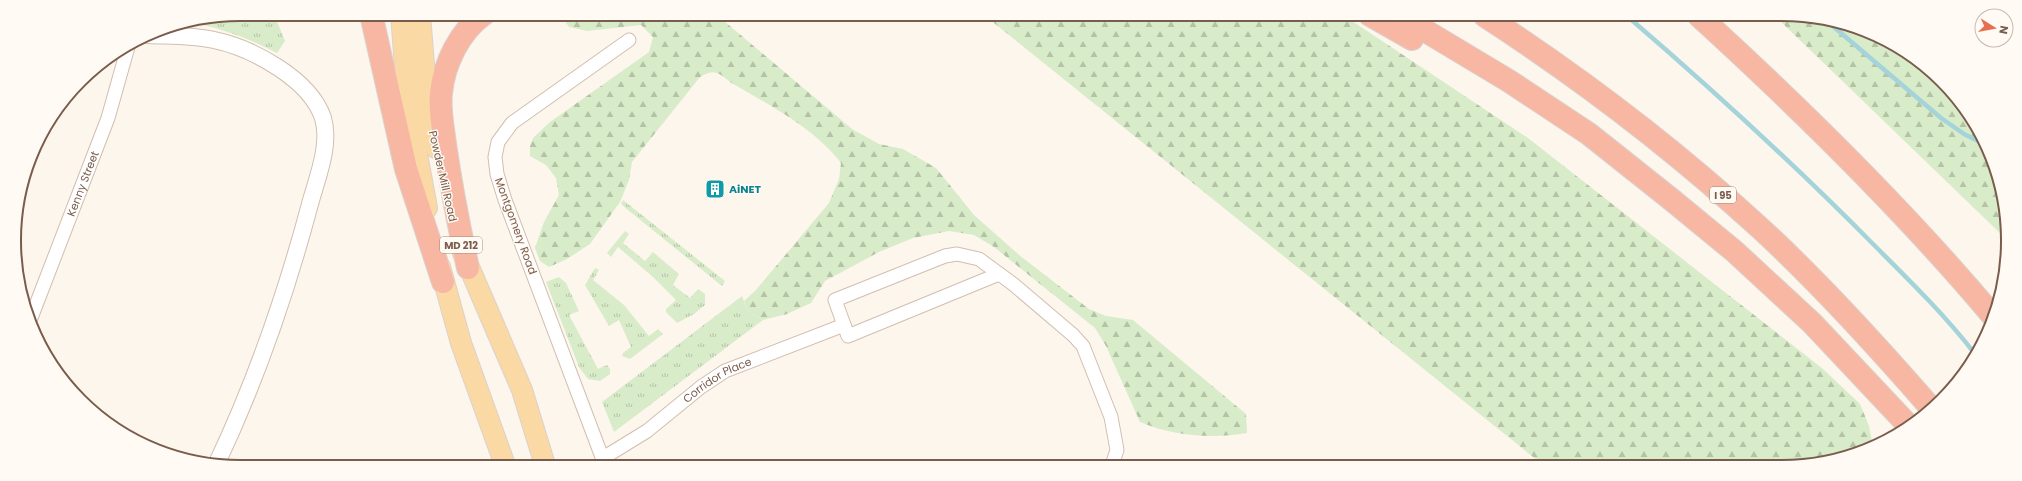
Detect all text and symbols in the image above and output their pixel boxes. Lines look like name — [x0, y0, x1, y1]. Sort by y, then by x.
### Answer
north arrow — [1974, 8, 2014, 48]
text: N — [1995, 24, 2012, 35]
street label: Powder Mill Road — [425, 129, 461, 223]
street label: Kenny Street — [63, 149, 103, 219]
street label: Montgomery Road — [491, 175, 541, 277]
building icon: AiNET — [704, 178, 726, 200]
place label: AiNET — [729, 181, 762, 197]
road number: I 95 — [1710, 187, 1736, 203]
road number: MD 212 — [440, 237, 482, 253]
street label: Corridor Place — [679, 353, 754, 407]

